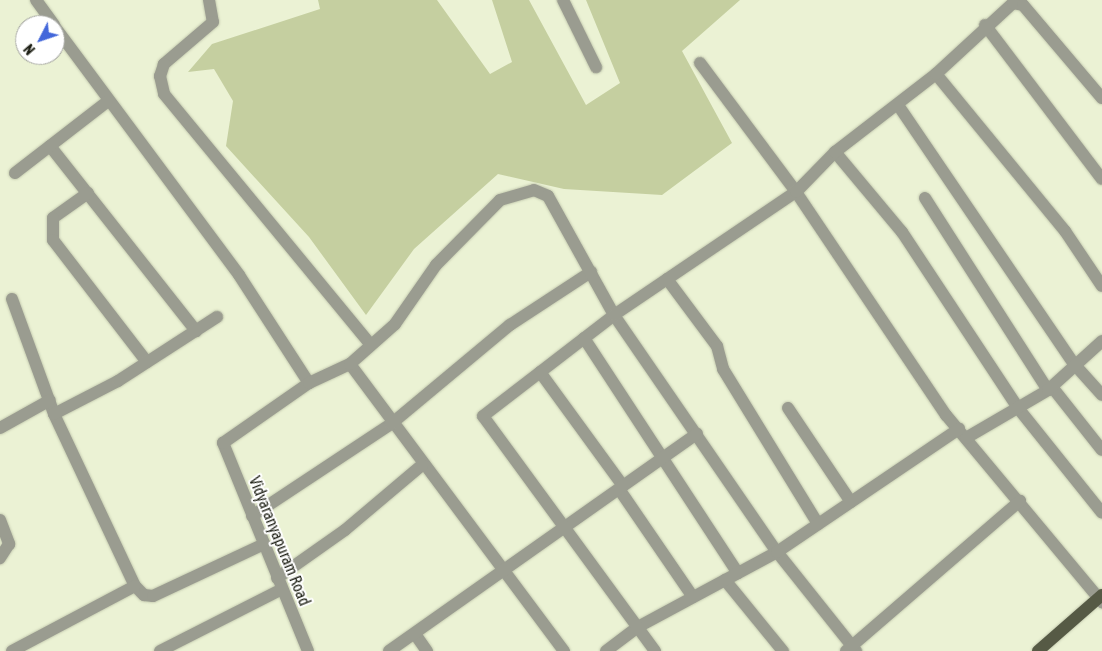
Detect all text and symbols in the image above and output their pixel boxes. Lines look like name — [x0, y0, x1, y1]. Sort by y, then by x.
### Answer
north arrow — [15, 15, 65, 65]
text: N — [21, 41, 38, 58]
street label: Vidyaranyapuram Road — [245, 473, 315, 609]

